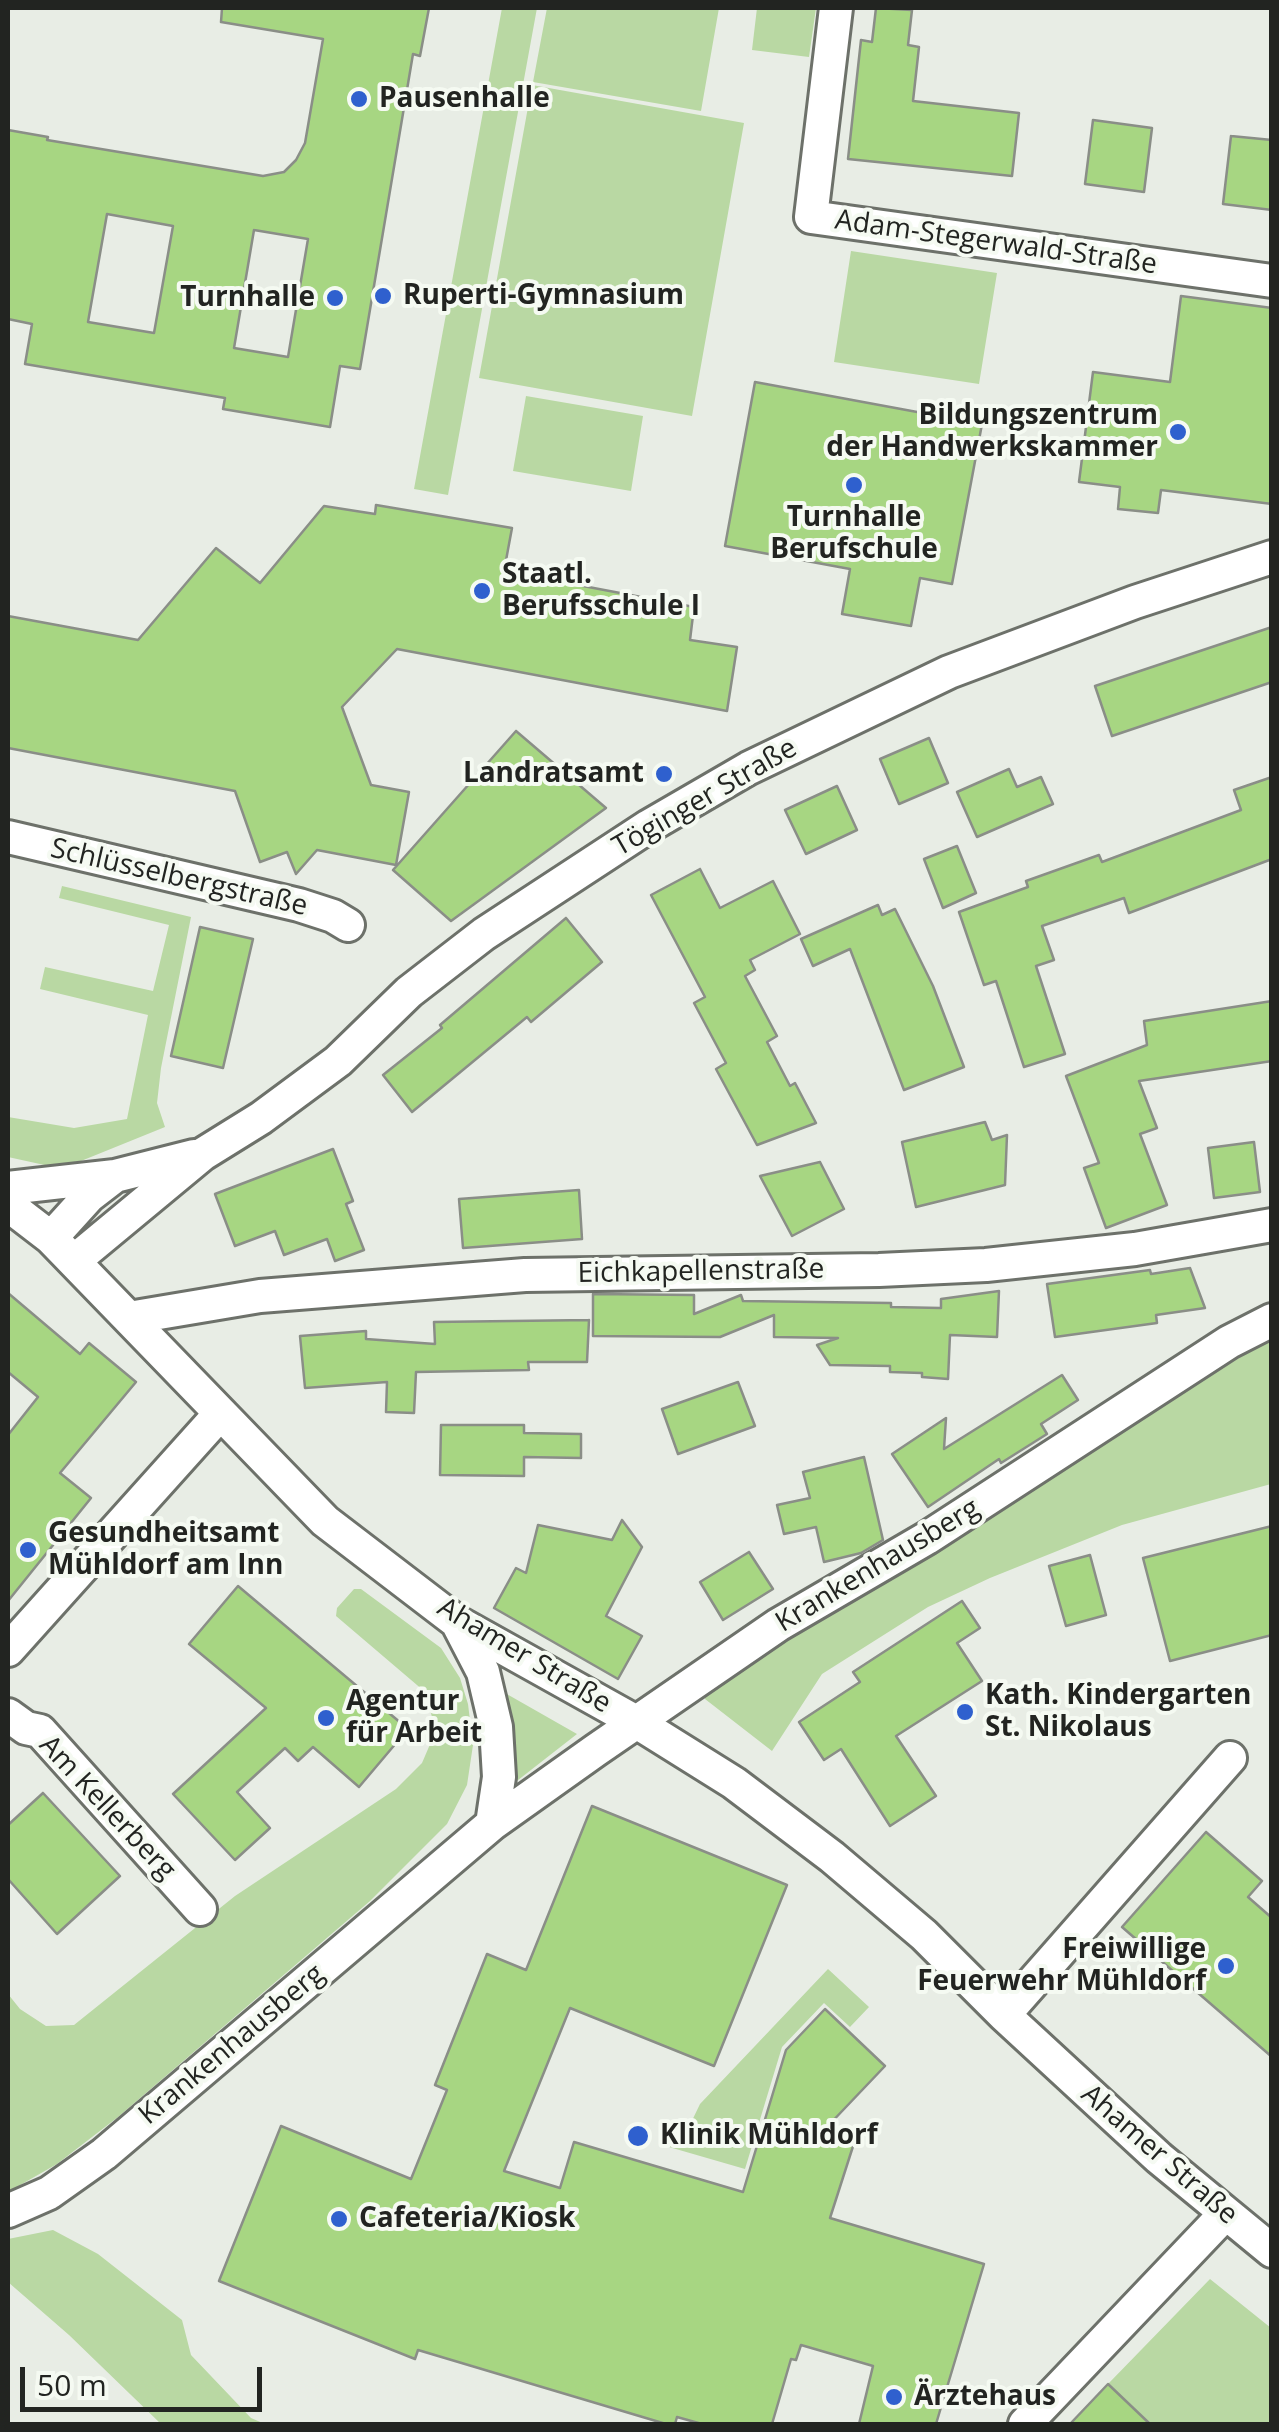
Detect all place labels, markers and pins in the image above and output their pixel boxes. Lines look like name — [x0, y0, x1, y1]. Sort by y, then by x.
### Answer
place label: Pausenhalle — [379, 82, 550, 116]
marker: Pausenhalle — [348, 88, 370, 110]
place label: Ruperti-Gymnasium — [403, 279, 684, 313]
place label: Turnhalle — [180, 281, 315, 315]
marker: Ruperti-Gymnasium — [372, 285, 394, 307]
marker: Turnhalle — [324, 287, 346, 309]
place label: Bildungszentrum der Handwerkskammer — [826, 399, 1158, 465]
marker: Bildungszentrum der Handwerkskammer — [1167, 421, 1189, 443]
marker: Turnhalle Berufschule — [843, 474, 865, 496]
place label: Turnhalle Berufschule — [770, 501, 938, 567]
place label: Staatl. Berufsschule I — [502, 558, 700, 624]
marker: Staatl. Berufsschule I — [471, 580, 493, 602]
place label: Landratsamt — [463, 757, 644, 791]
marker: Landratsamt — [653, 763, 675, 785]
place label: Gesundheitsamt Mühldorf am Inn — [48, 1517, 283, 1583]
marker: Gesundheitsamt Mühldorf am Inn — [17, 1539, 39, 1561]
place label: Kath. Kindergarten St. Nikolaus — [985, 1679, 1251, 1745]
place label: Agentur für Arbeit — [346, 1685, 482, 1751]
marker: Kath. Kindergarten St. Nikolaus — [954, 1701, 976, 1723]
marker: Agentur für Arbeit — [315, 1707, 337, 1729]
place label: Freiwillige Feuerwehr Mühldorf — [917, 1933, 1206, 1999]
marker: Freiwillige Feuerwehr Mühldorf — [1215, 1955, 1237, 1977]
place label: Klinik Mühldorf — [660, 2119, 878, 2153]
marker: Klinik Mühldorf — [625, 2123, 651, 2149]
place label: Cafeteria/Kiosk — [359, 2202, 575, 2236]
marker: Cafeteria/Kiosk — [328, 2208, 350, 2230]
place label: Ärztehaus — [914, 2380, 1056, 2414]
marker: Ärztehaus — [883, 2386, 905, 2408]

